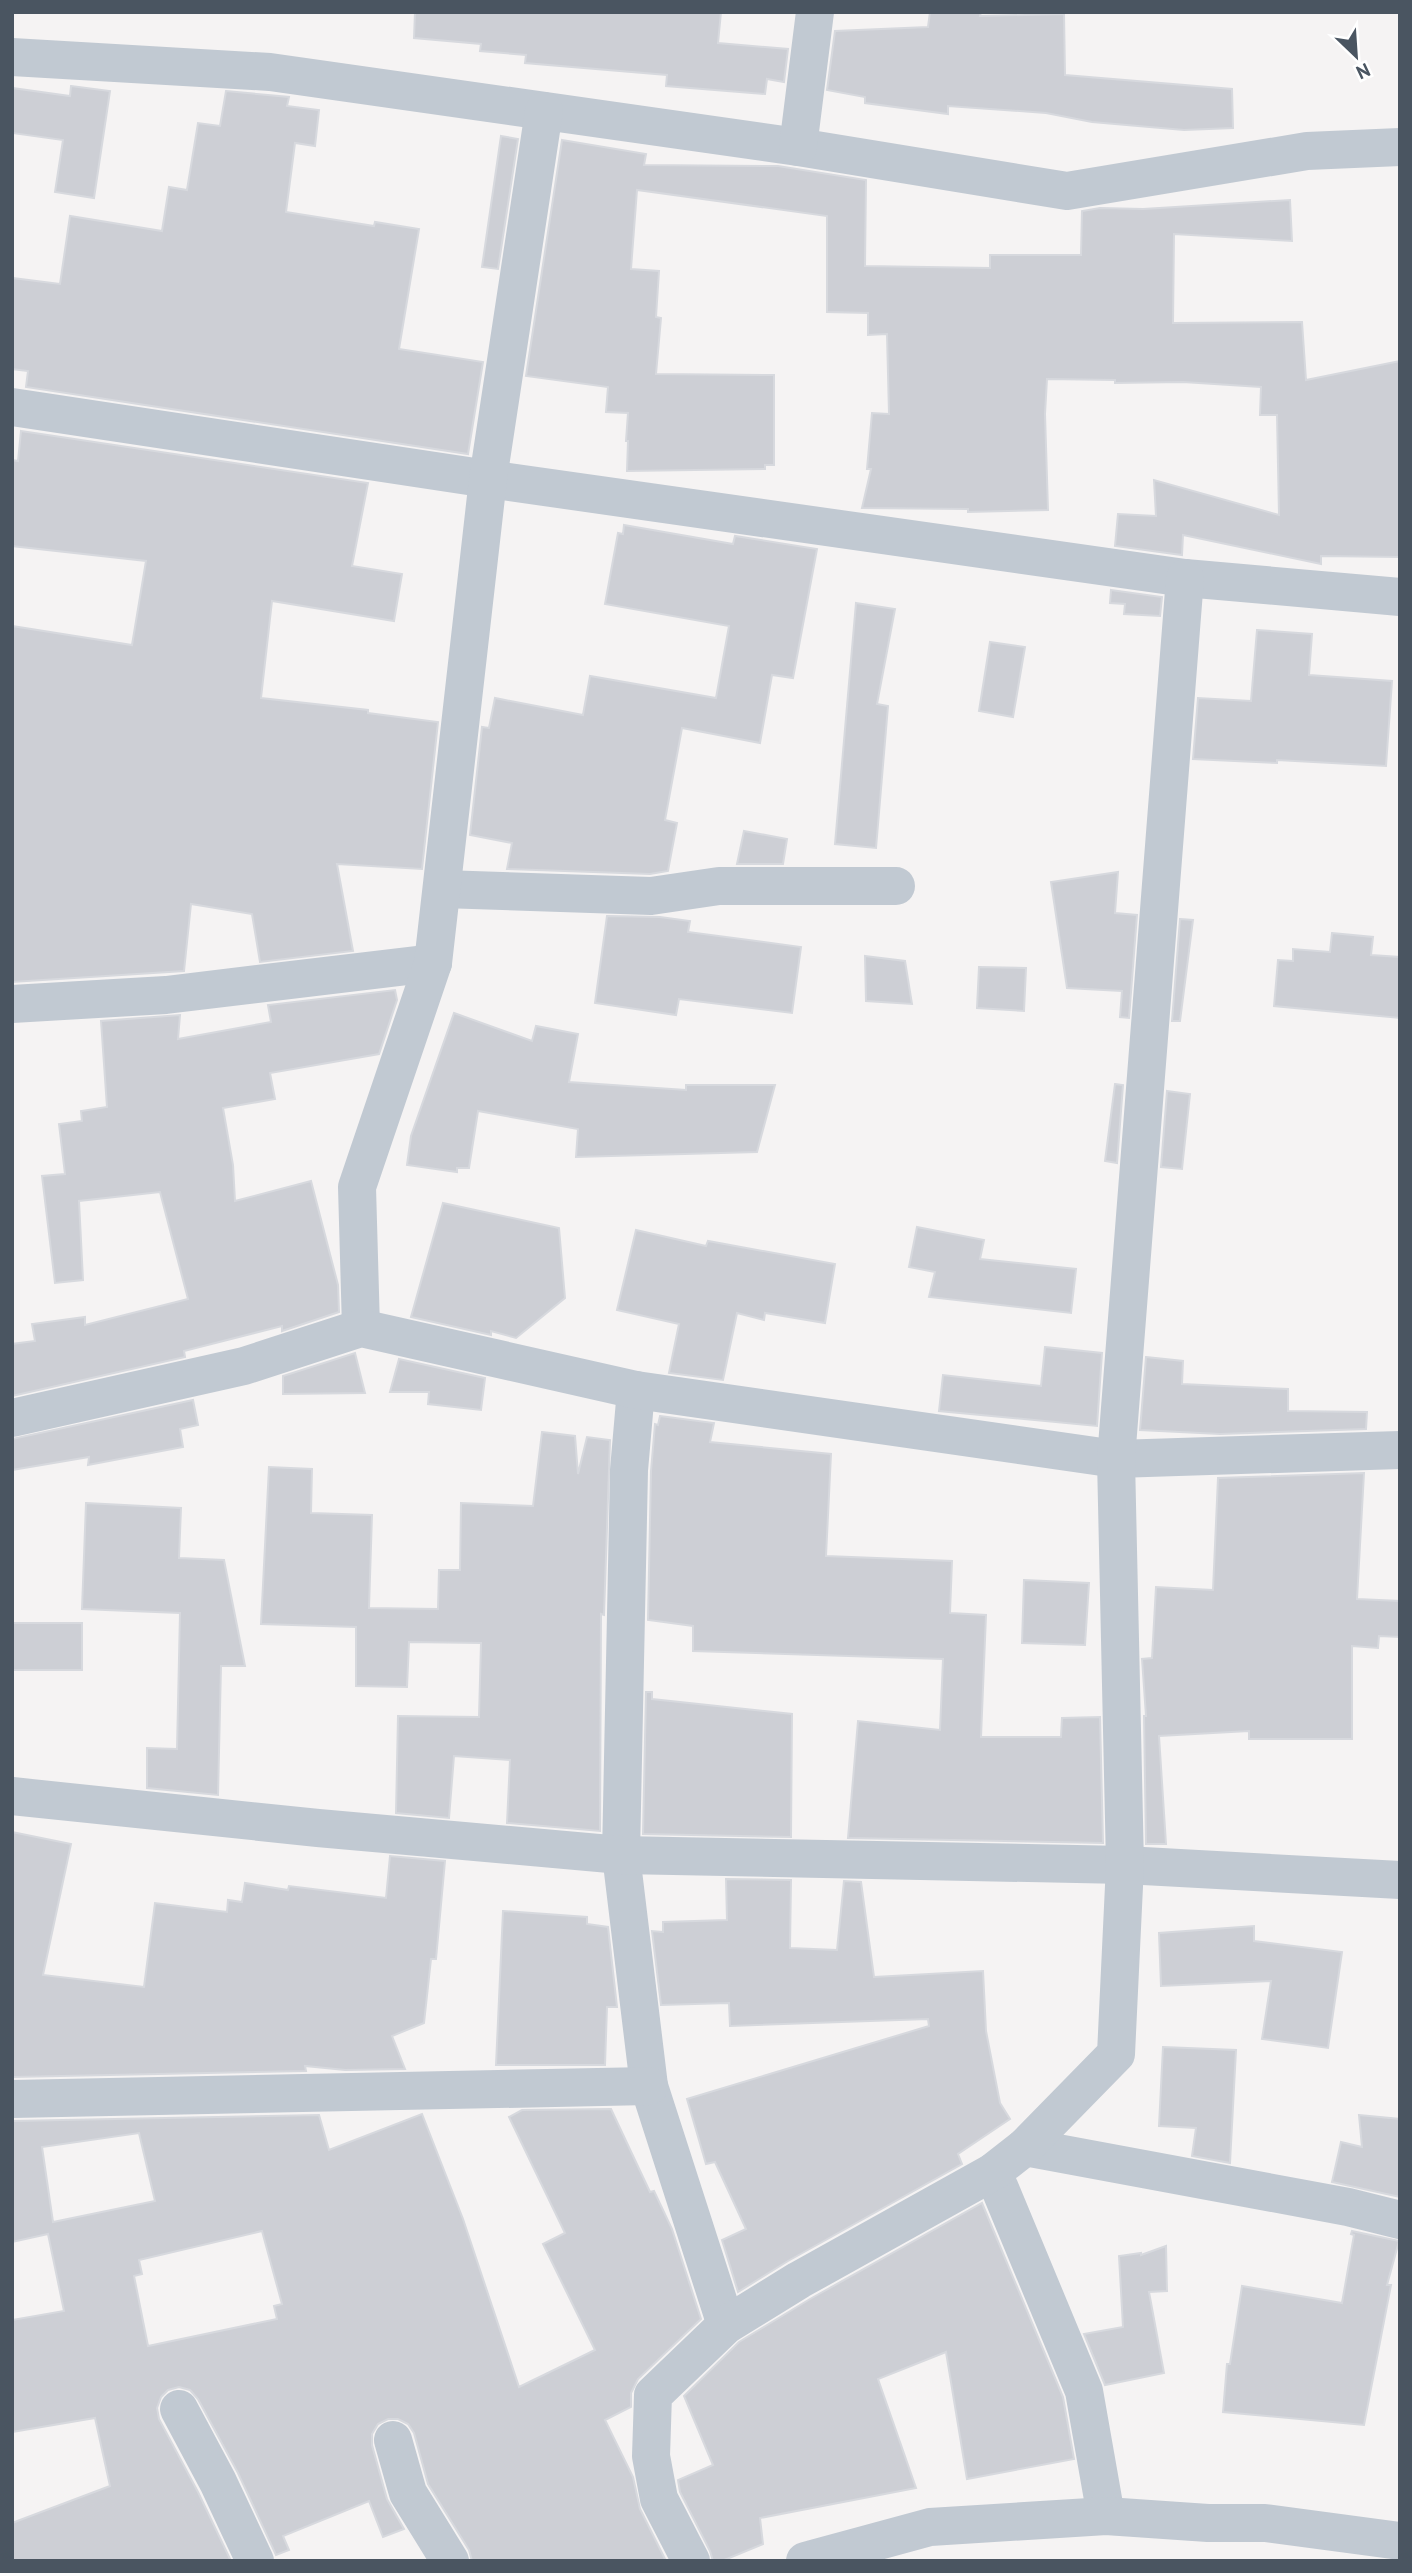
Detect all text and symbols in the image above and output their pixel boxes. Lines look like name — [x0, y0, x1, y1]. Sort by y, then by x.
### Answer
north arrow — [1321, 21, 1391, 91]
text: N — [1352, 58, 1374, 85]

